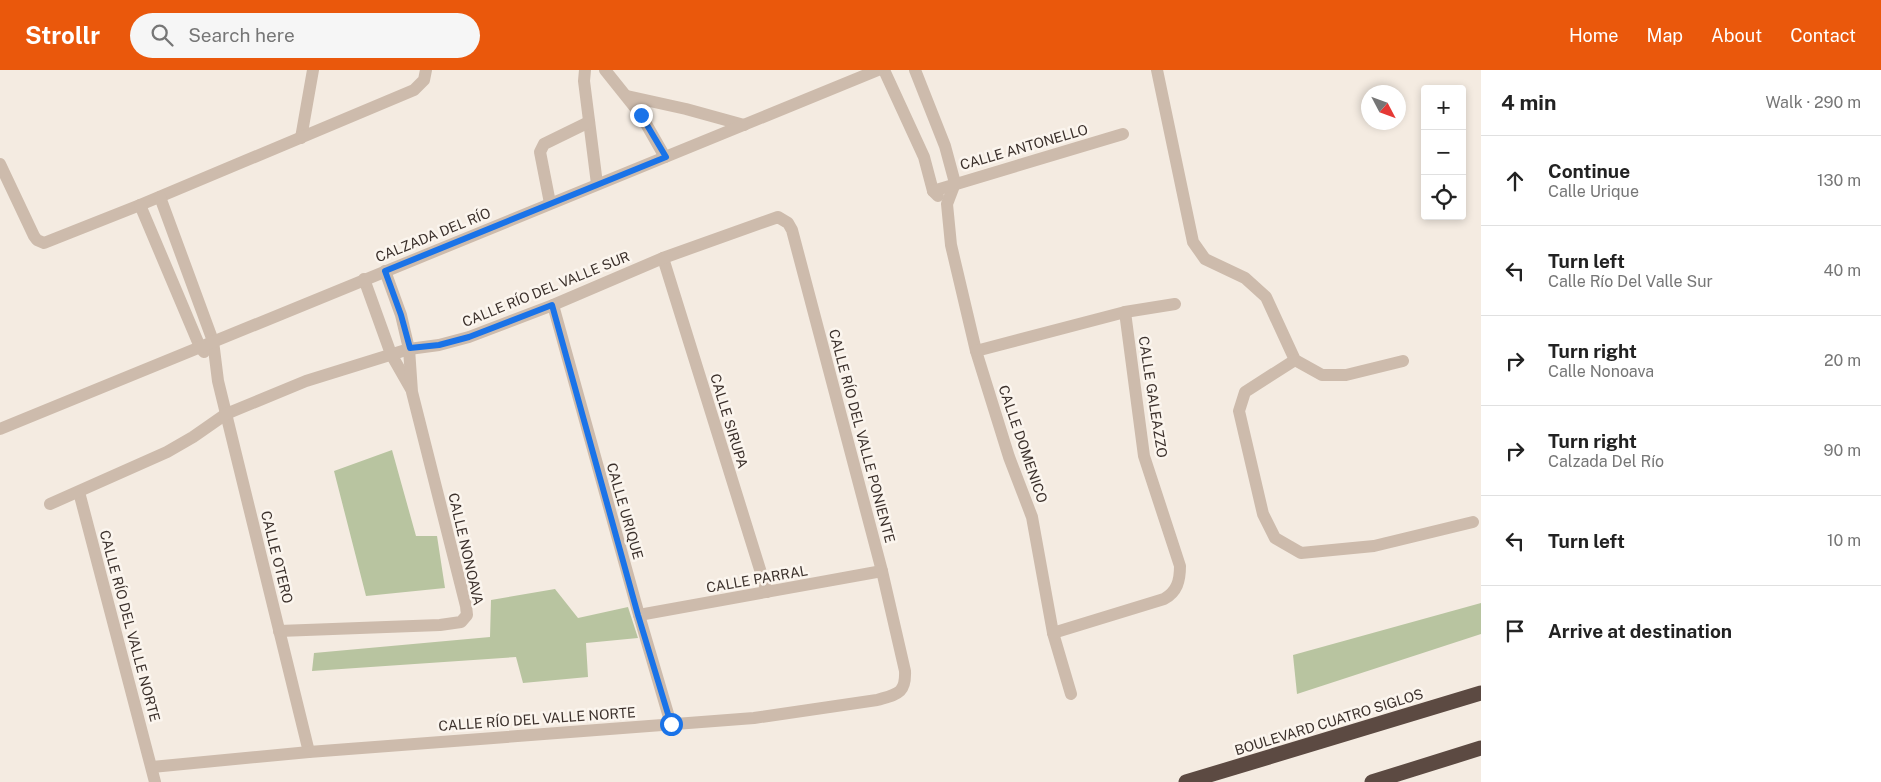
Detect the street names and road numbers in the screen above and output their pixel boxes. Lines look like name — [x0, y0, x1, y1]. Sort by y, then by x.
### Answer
street label: CALLE ANTONELLO — [958, 121, 1090, 173]
street label: CALZADA DEL RÍO — [373, 204, 493, 265]
street label: CALLE RÍO DEL VALLE SUR — [460, 247, 632, 330]
street label: CALLE RÍO DEL VALLE PONIENTE — [826, 327, 899, 545]
street label: CALLE GALEAZZO — [1135, 335, 1171, 459]
street label: CALLE SIRUPA — [707, 372, 751, 470]
street label: CALLE DOMENICO — [995, 383, 1051, 505]
street label: CALLE URIQUE — [604, 461, 646, 561]
street label: CALLE NONOAVA — [445, 491, 487, 607]
street label: CALLE OTERO — [258, 509, 296, 605]
street label: CALLE RÍO DEL VALLE NORTE — [97, 528, 164, 724]
street label: CALLE PARRAL — [705, 562, 809, 596]
street label: BOULEVARD CUATRO SIGLOS — [1233, 686, 1425, 758]
street label: CALLE RÍO DEL VALLE NORTE — [438, 703, 636, 734]

